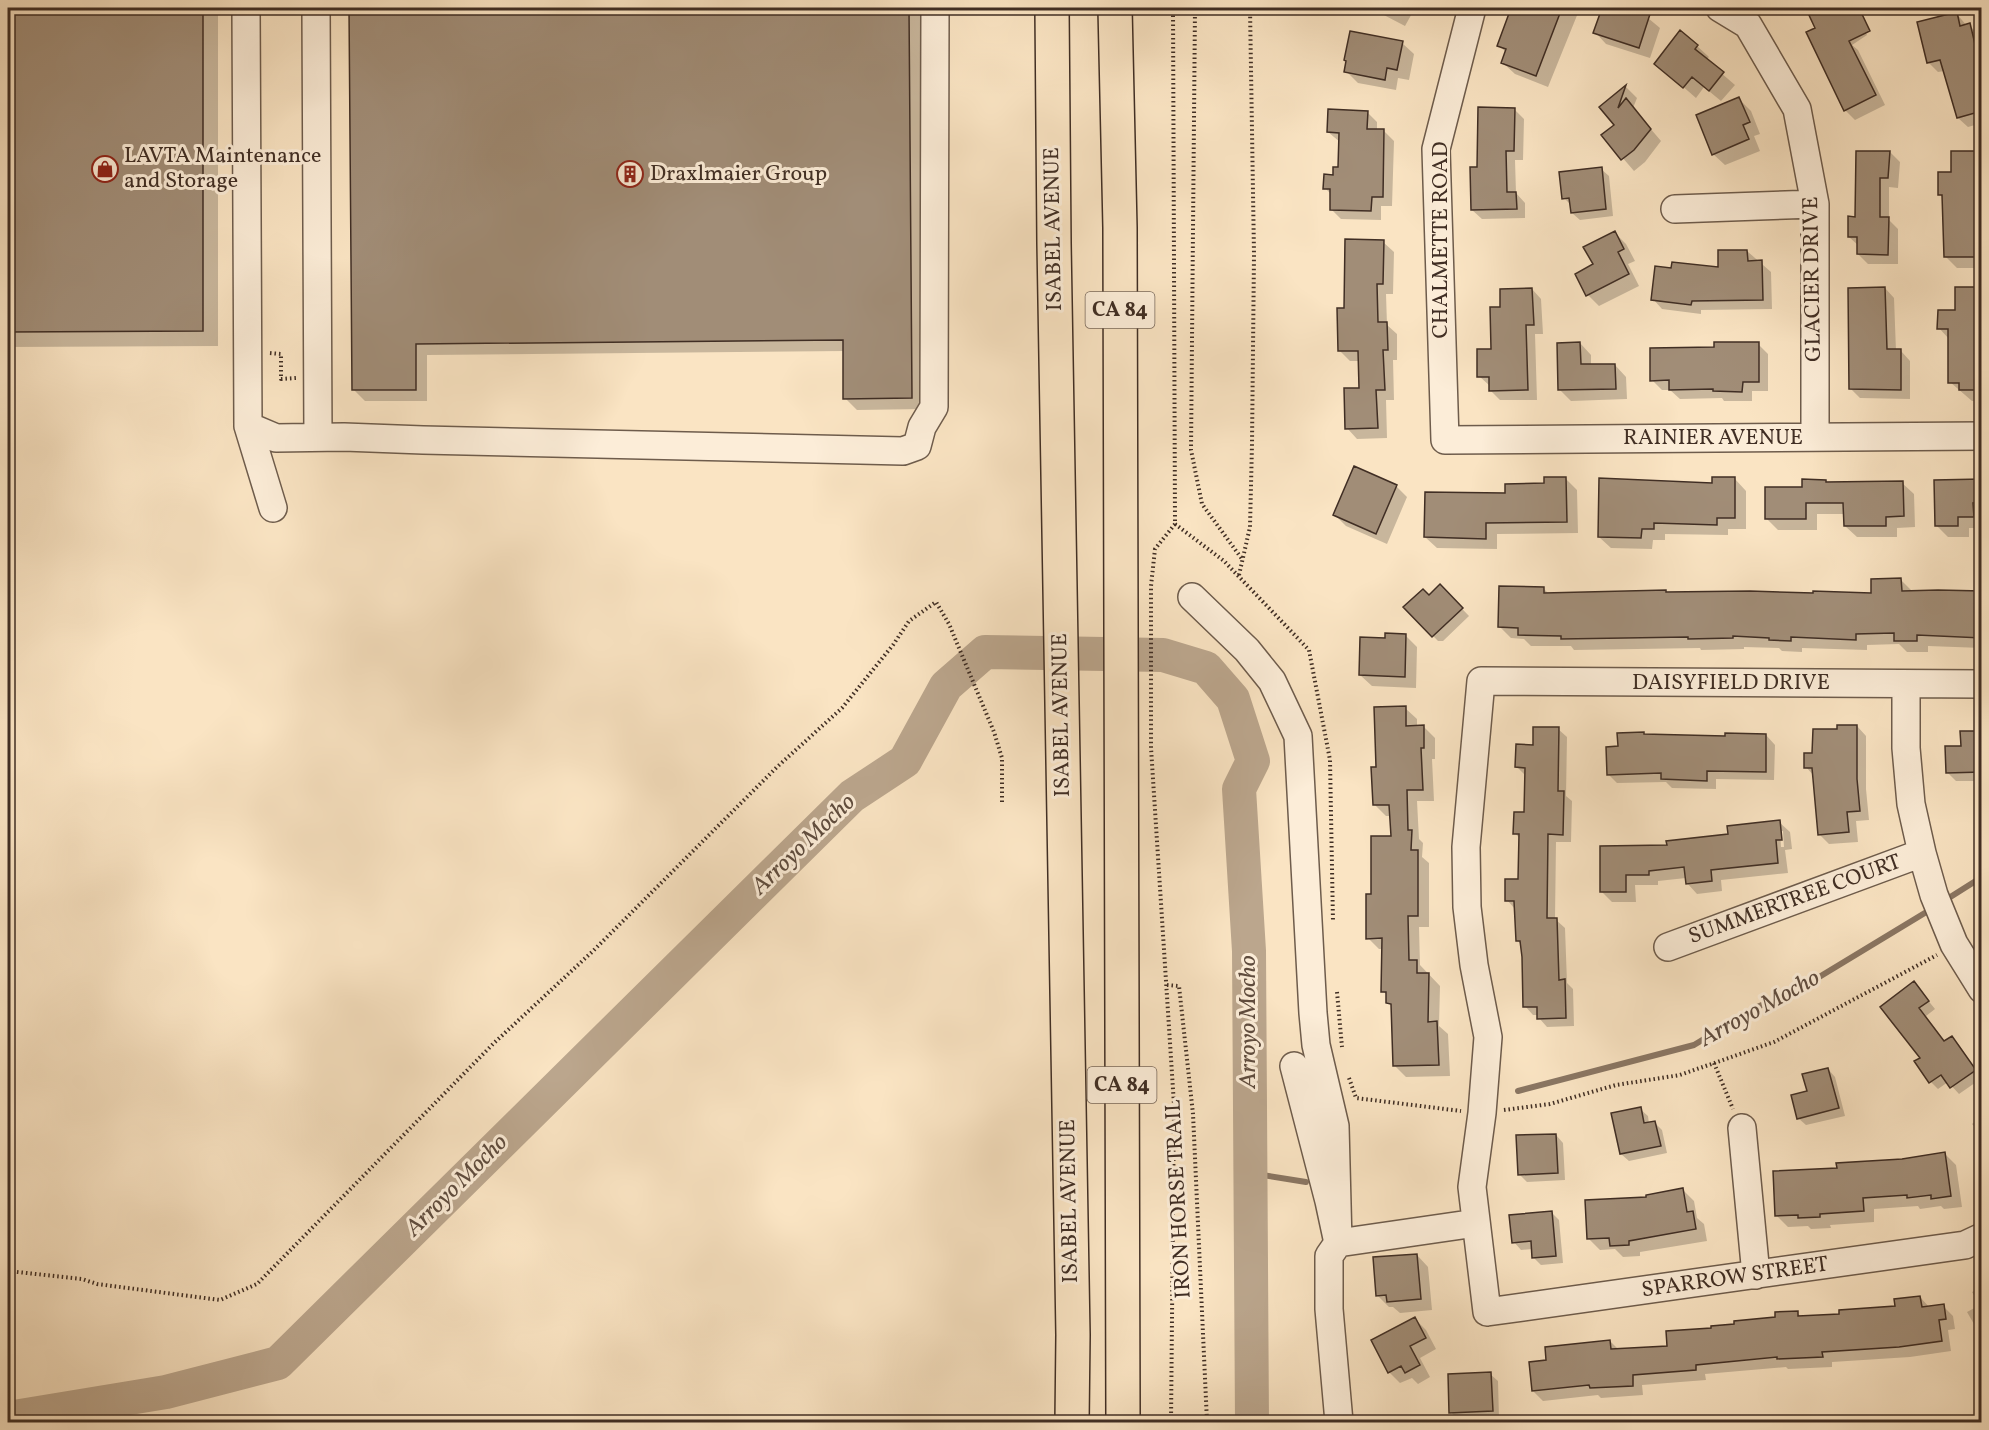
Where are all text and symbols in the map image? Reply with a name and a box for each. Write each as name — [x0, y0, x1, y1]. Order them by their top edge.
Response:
place label: LAVTA Maintenance and Storage — [124, 141, 321, 197]
street label: CHALMETTE ROAD — [1426, 141, 1457, 339]
street label: ISABEL AVENUE — [1037, 147, 1071, 311]
shop icon: LAVTA Maintenance and Storage — [90, 154, 120, 184]
building icon: Draxlmaier Group — [615, 159, 645, 189]
place label: Draxlmaier Group — [650, 159, 827, 190]
street label: GLACIER DRIVE — [1796, 196, 1830, 362]
road number: CA 84 — [1086, 292, 1154, 328]
street label: RAINIER AVENUE — [1623, 423, 1803, 454]
street label: ISABEL AVENUE — [1045, 633, 1079, 797]
street label: DAISYFIELD DRIVE — [1632, 668, 1830, 699]
water label: Arroyo Mocho — [744, 786, 864, 904]
street label: SUMMERTREE COURT — [1684, 847, 1906, 953]
water label: Arroyo Mocho — [1232, 955, 1266, 1090]
water label: Arroyo Mocho — [1693, 962, 1827, 1057]
road number: CA 84 — [1088, 1067, 1156, 1103]
street label: IRON HORSE TRAIL — [1158, 1099, 1200, 1299]
street label: ISABEL AVENUE — [1053, 1119, 1087, 1283]
water label: Arroyo Mocho — [397, 1127, 516, 1246]
street label: SPARROW STREET — [1640, 1250, 1831, 1306]

